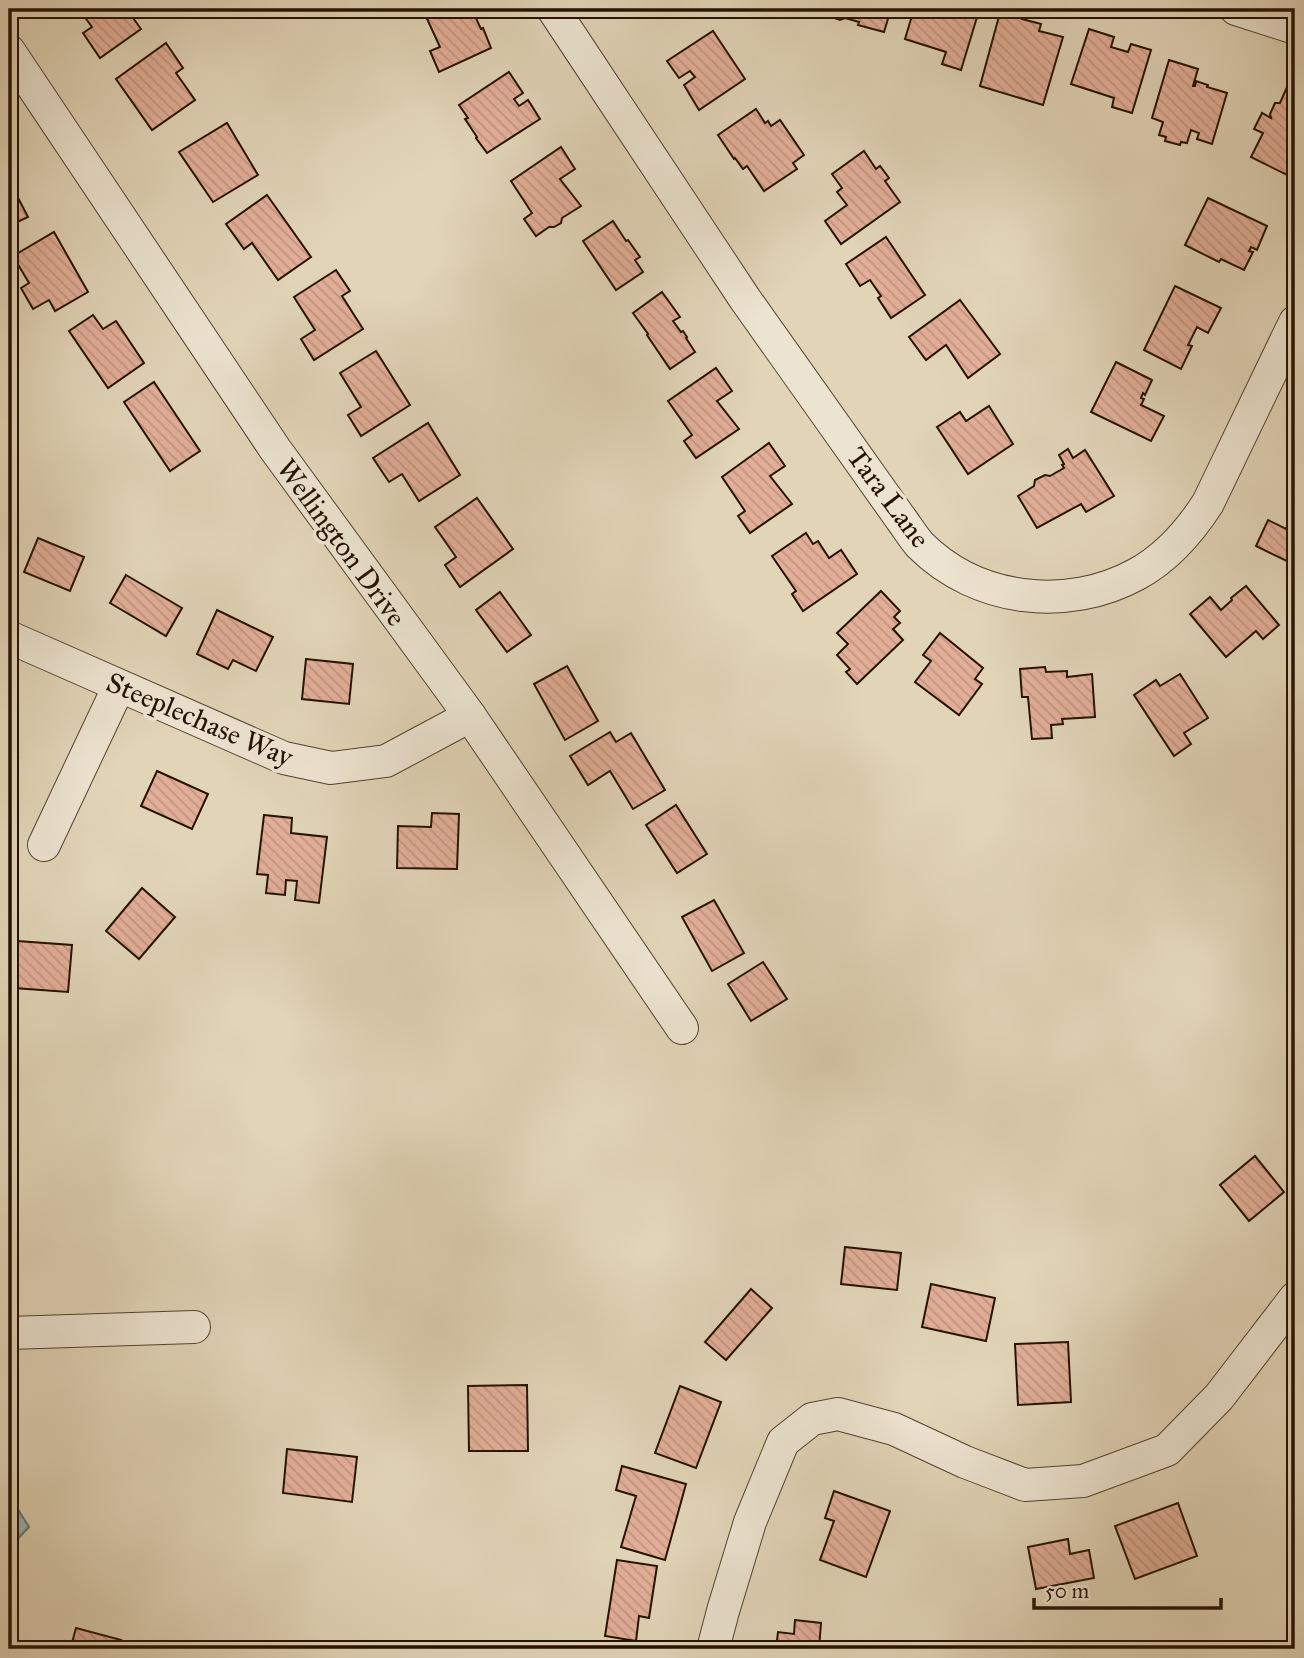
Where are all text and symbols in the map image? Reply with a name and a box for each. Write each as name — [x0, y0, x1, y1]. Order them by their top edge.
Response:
street label: Tara Lane — [839, 440, 938, 555]
street label: Wellington Drive — [269, 452, 414, 633]
street label: Steeplechase Way — [101, 664, 299, 775]
scale bar — [1034, 1567, 1222, 1611]
text: 50 m — [1045, 1578, 1090, 1604]

